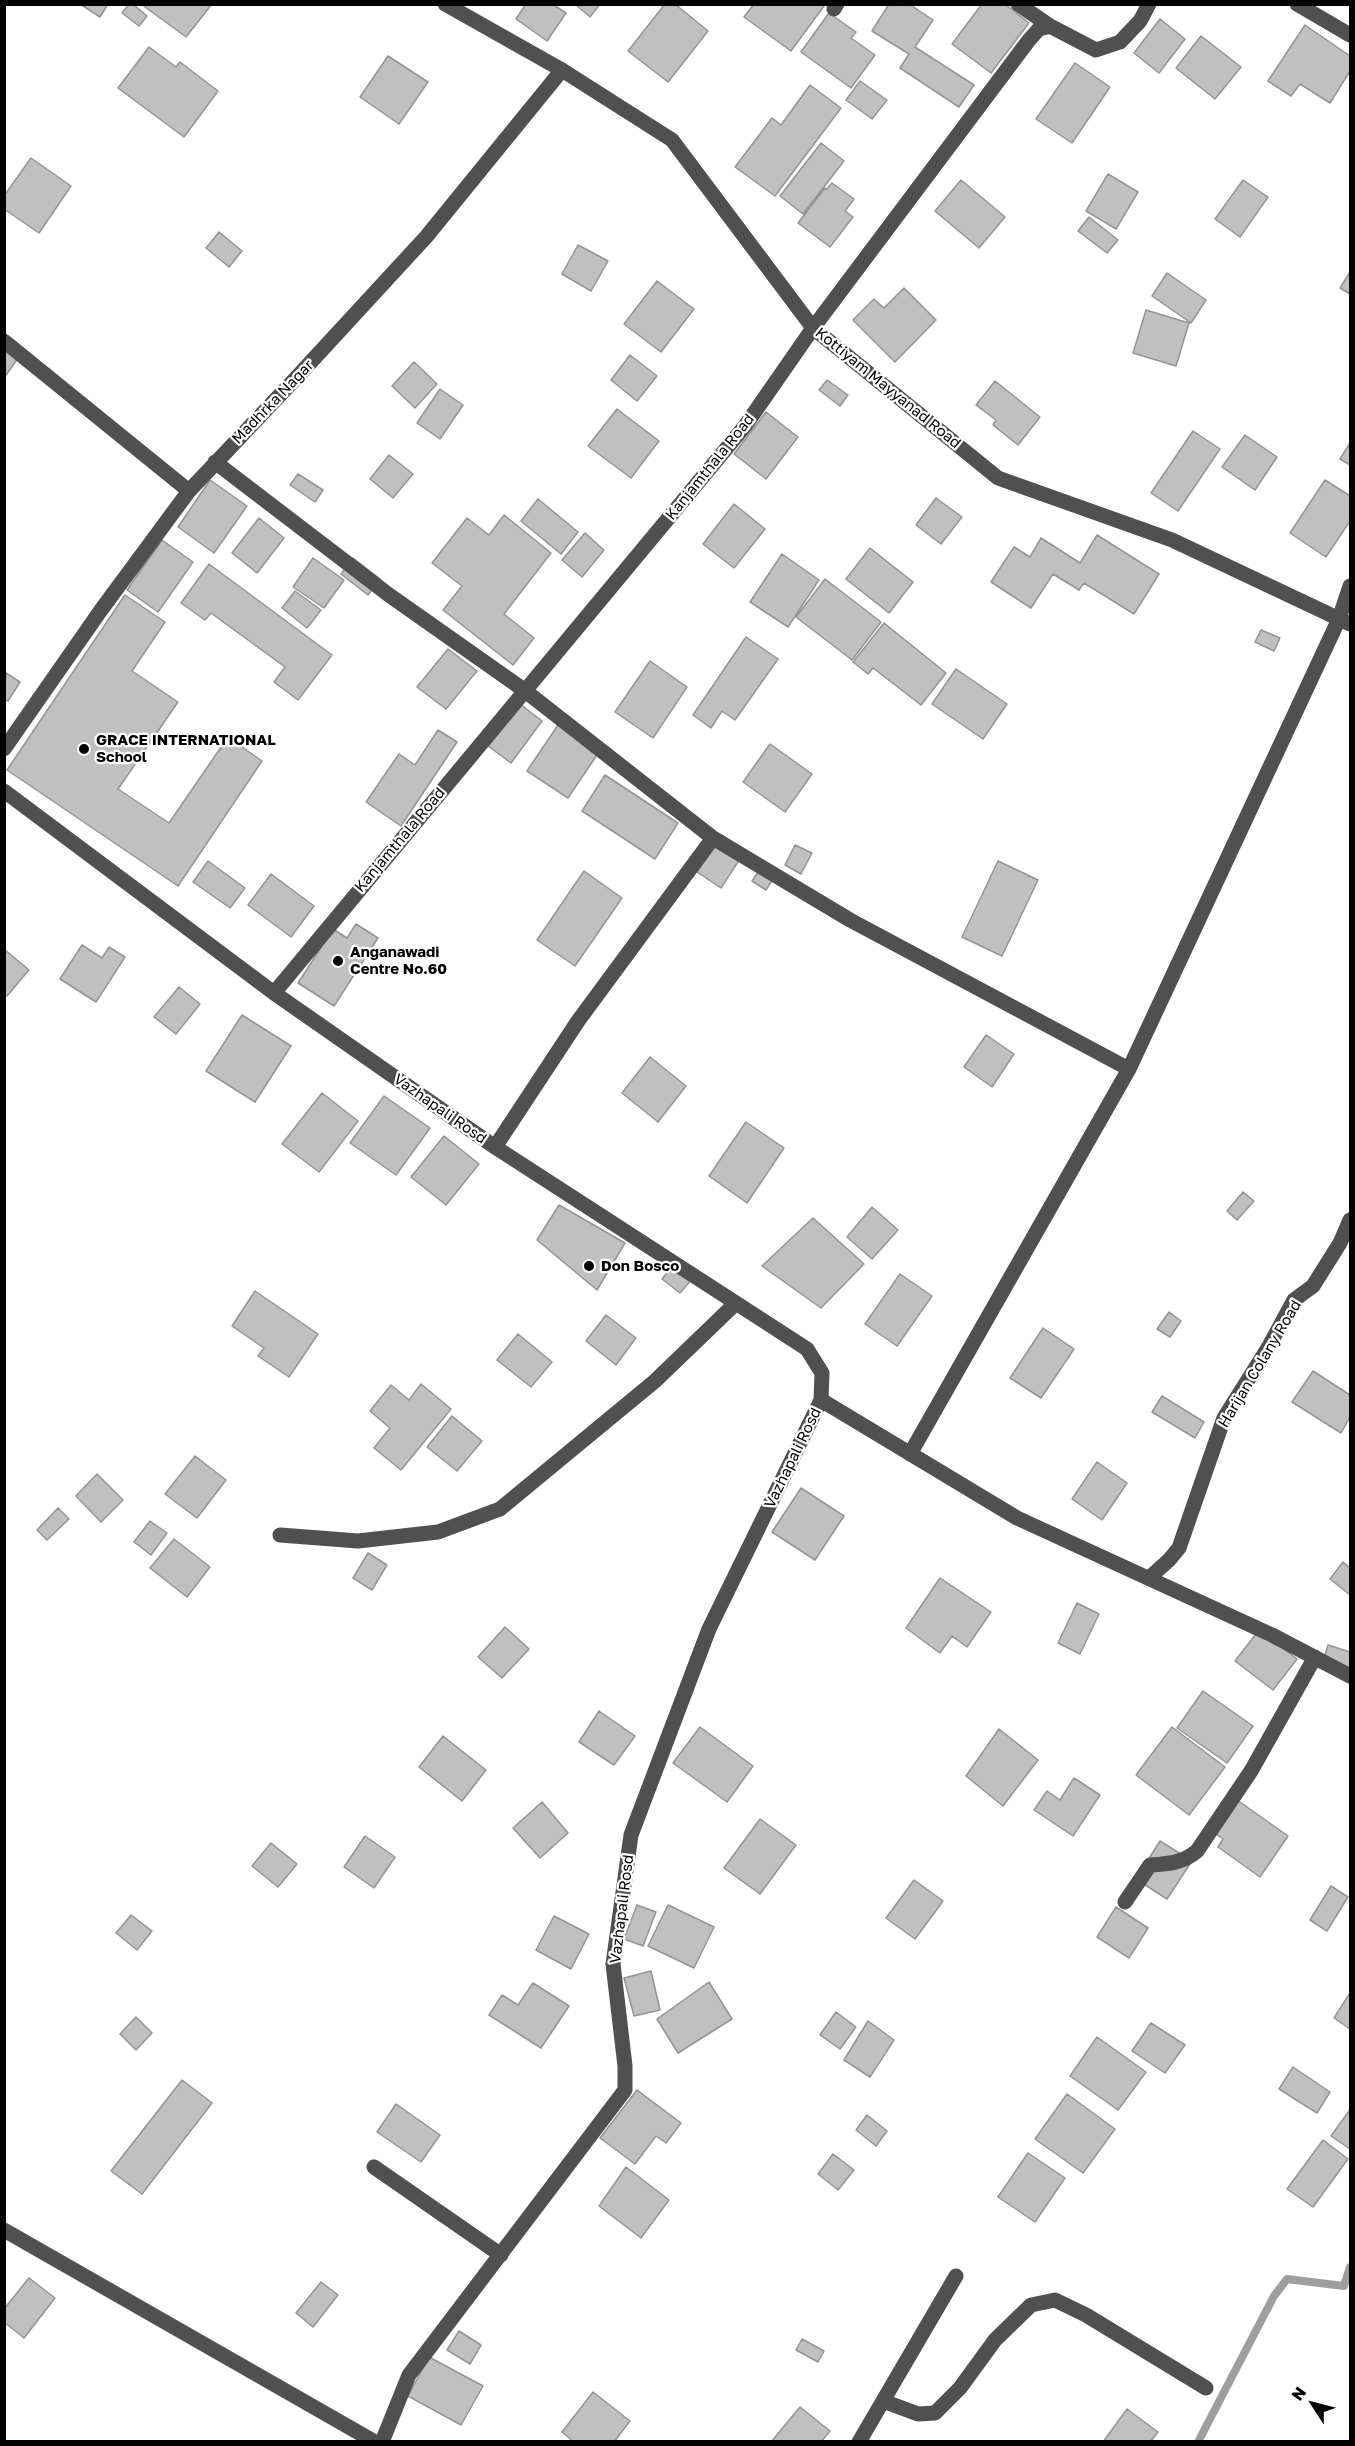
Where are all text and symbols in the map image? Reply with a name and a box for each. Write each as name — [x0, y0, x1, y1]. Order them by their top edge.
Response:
street label: Kottiyam Mayyanad Road — [812, 324, 964, 452]
street label: Madhrka Nagar — [228, 356, 318, 448]
street label: Kanjamthala Road — [662, 410, 758, 524]
place label: GRACE INTERNATIONAL School — [96, 731, 276, 766]
marker: GRACE INTERNATIONAL School — [77, 742, 91, 756]
street label: Kanjamthala Road — [351, 784, 449, 896]
place label: Anganawadi Centre No.60 — [350, 943, 447, 978]
marker: Anganawadi Centre No.60 — [331, 954, 345, 968]
street label: Vazhapali Rosd — [390, 1070, 490, 1148]
place label: Don Bosco — [601, 1257, 679, 1275]
marker: Don Bosco — [582, 1259, 596, 1273]
street label: Harijan Colany Road — [1215, 1297, 1305, 1431]
street label: Vazhapali Rosd — [761, 1405, 825, 1511]
street label: Vazhapali Rosd — [606, 1854, 638, 1964]
north arrow — [1283, 2374, 1343, 2434]
text: N — [1287, 2383, 1310, 2404]

